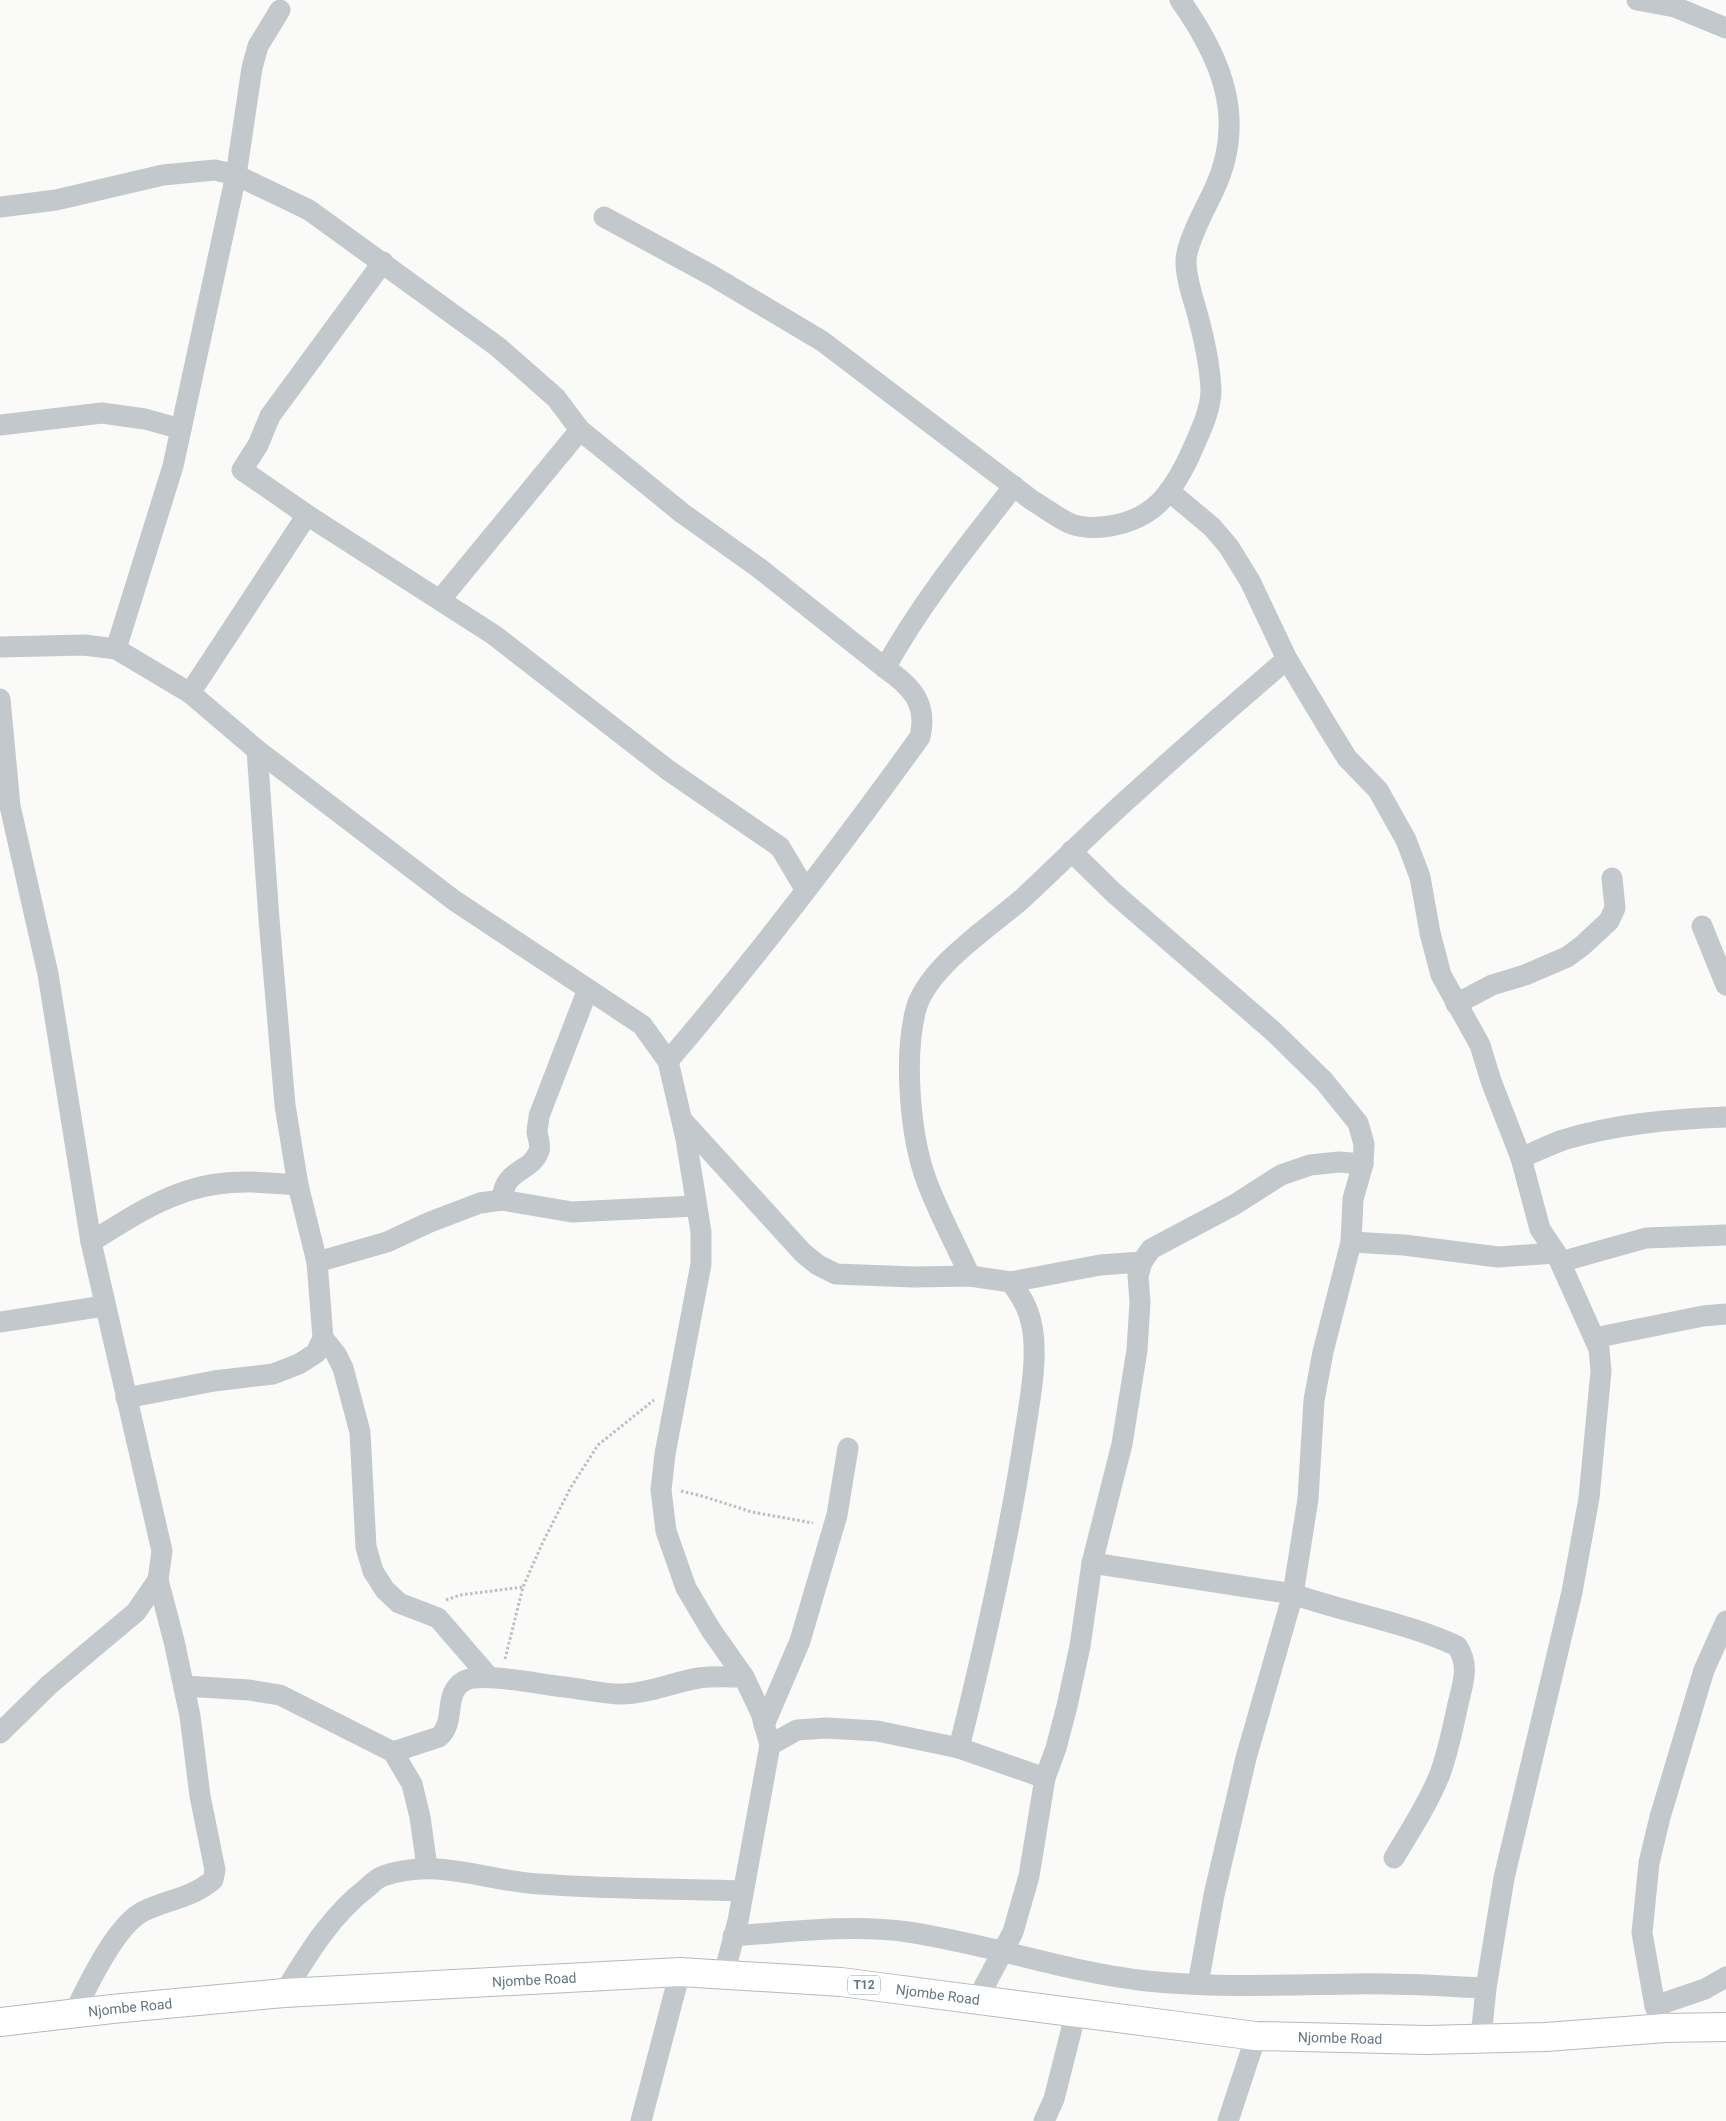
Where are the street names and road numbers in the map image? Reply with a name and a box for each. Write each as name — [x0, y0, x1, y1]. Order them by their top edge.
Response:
street label: Njombe Road — [492, 1970, 577, 1990]
road number: T12 — [848, 1976, 880, 1994]
street label: Njombe Road — [895, 1981, 981, 2008]
street label: Njombe Road — [87, 1995, 173, 2020]
street label: Njombe Road — [1298, 2029, 1383, 2047]

